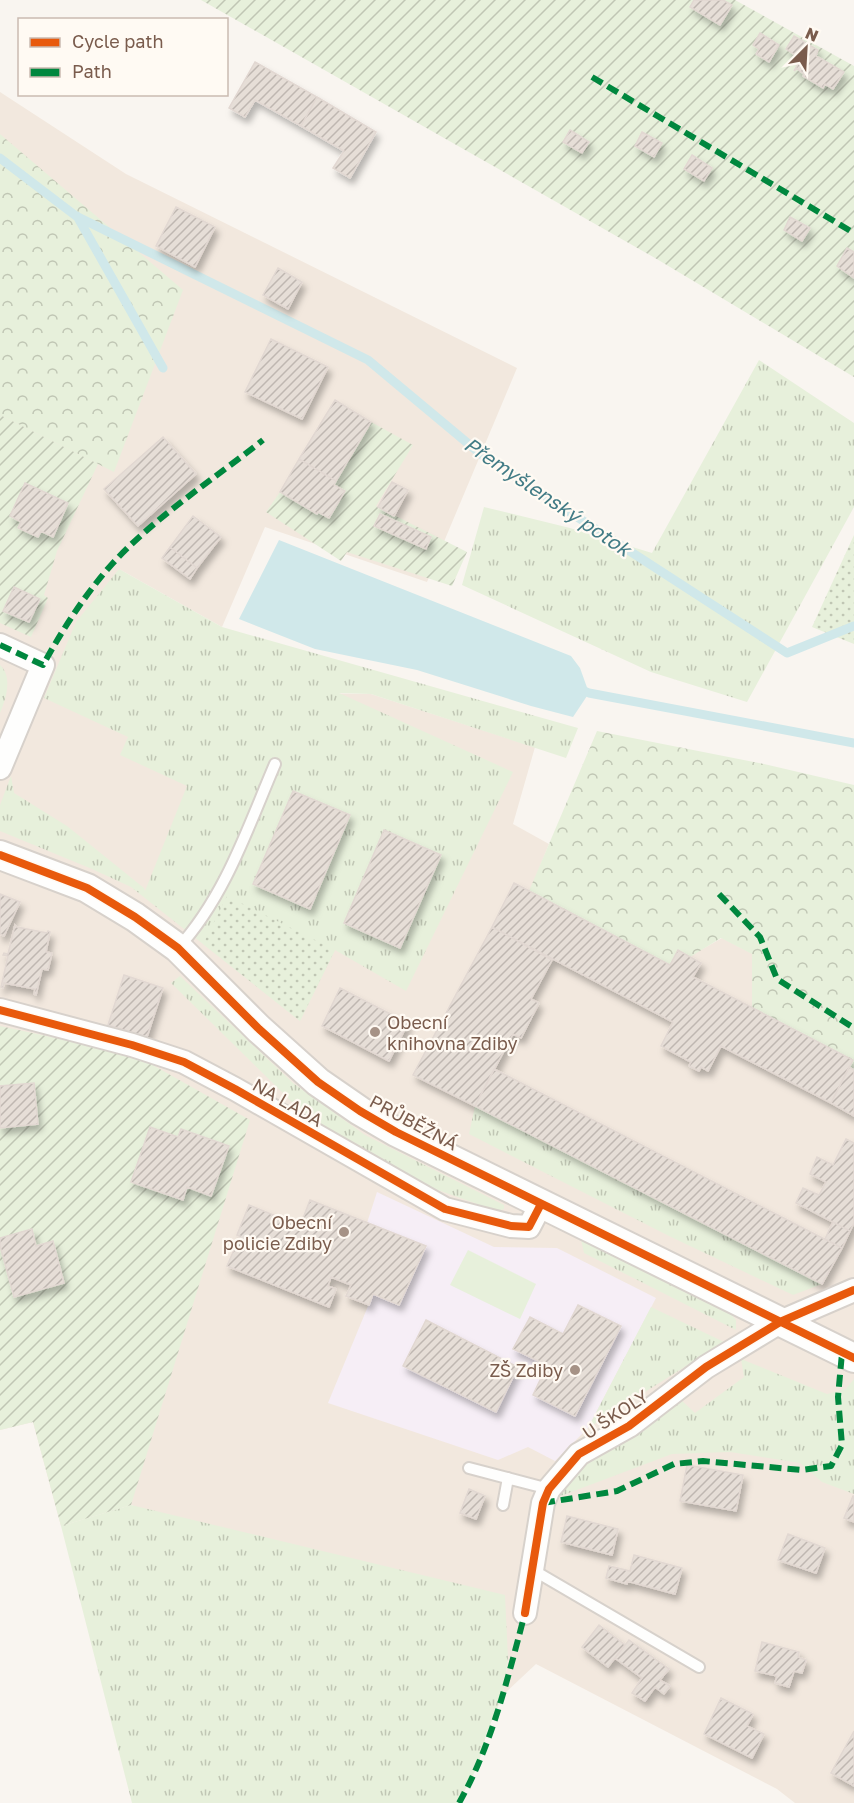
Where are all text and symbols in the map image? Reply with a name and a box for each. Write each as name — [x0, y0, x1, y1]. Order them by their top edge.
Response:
legend — [18, 18, 228, 96]
north arrow — [776, 18, 836, 78]
text: N — [802, 23, 822, 46]
text: Cycle path — [72, 30, 164, 52]
text: Path — [72, 60, 112, 82]
water label: Přemyšlenský potok — [460, 431, 638, 563]
place label: Obecní knihovna Zdiby — [387, 1011, 518, 1054]
marker: Obecní knihovna Zdiby — [368, 1025, 382, 1039]
street label: NA LADA — [249, 1073, 327, 1131]
street label: PRŮBĚŽNÁ — [366, 1090, 462, 1154]
place label: Obecní policie Zdiby — [223, 1211, 333, 1254]
marker: Obecní policie Zdiby — [337, 1225, 351, 1239]
place label: ZŠ Zdiby — [489, 1359, 563, 1381]
marker: ZŠ Zdiby — [568, 1363, 582, 1377]
street label: U ŠKOLY — [578, 1384, 652, 1443]

